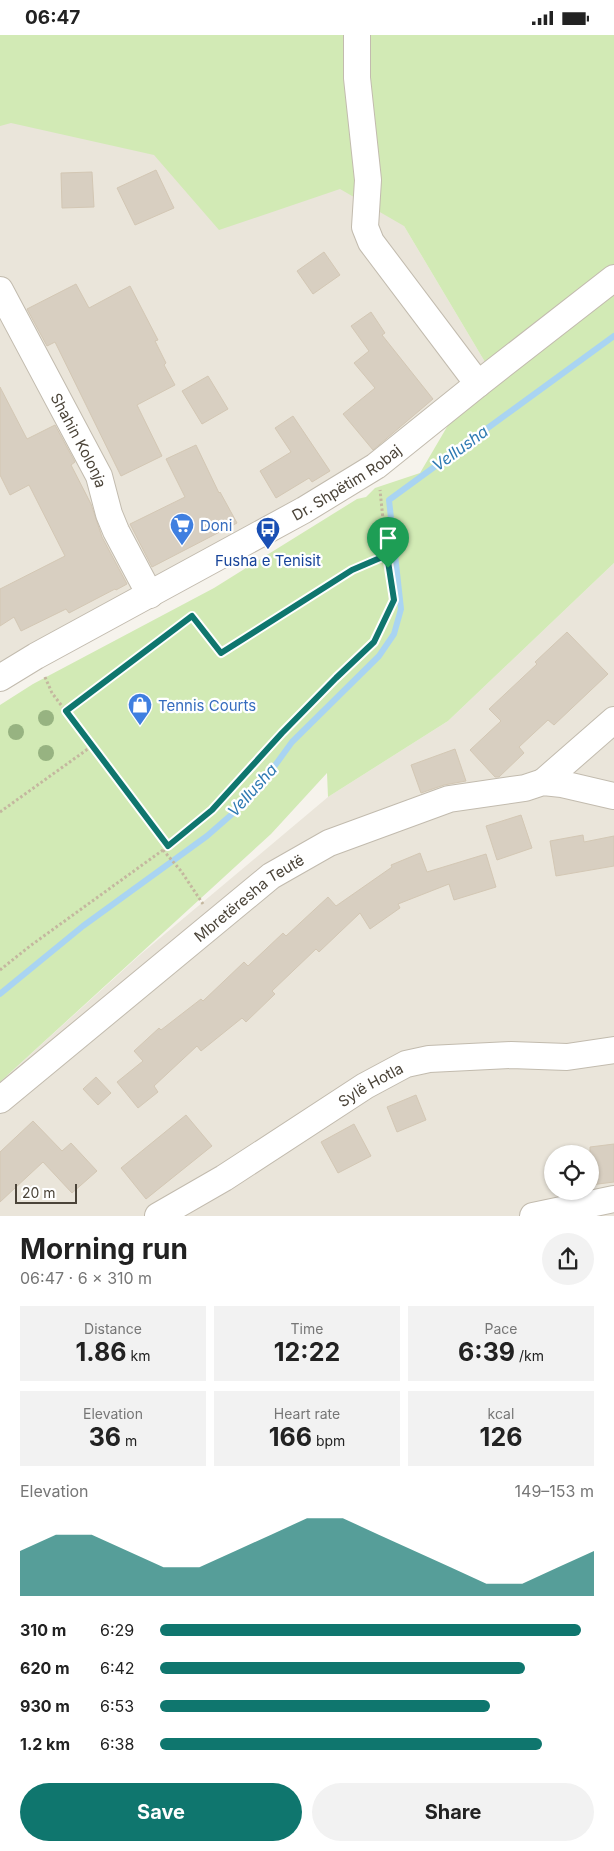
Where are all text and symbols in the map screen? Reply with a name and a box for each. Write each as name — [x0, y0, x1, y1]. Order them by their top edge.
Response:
text: 06:47 — [25, 6, 80, 29]
street label: Shahin Kolonja — [47, 389, 111, 490]
water label: Vellusha — [428, 421, 492, 475]
street label: Dr. Shpëtim Robaj — [288, 440, 405, 524]
supermarket icon: Doni — [169, 512, 195, 546]
place label: Doni — [200, 516, 232, 535]
bus stop icon: Fusha e Tenisit — [255, 516, 281, 550]
pin — [367, 517, 409, 568]
icon: arrive — [374, 524, 402, 552]
place label: Fusha e Tenisit — [215, 551, 321, 570]
shop icon: Tennis Courts — [127, 692, 153, 726]
place label: Tennis Courts — [158, 696, 256, 715]
water label: Vellusha — [223, 759, 281, 821]
street label: Mbretëresha Teutë — [190, 850, 307, 945]
street label: Sylë Hotla — [334, 1058, 406, 1111]
map controls — [544, 1145, 599, 1200]
button: locate — [544, 1145, 599, 1200]
scale bar — [15, 1181, 78, 1204]
text: 20 m — [22, 1184, 56, 1201]
text: Morning run — [20, 1232, 188, 1266]
button: share — [542, 1233, 594, 1285]
text: 06:47 · 6 × 310 m — [20, 1268, 152, 1288]
text: Distance — [84, 1320, 142, 1337]
text: Time — [291, 1320, 323, 1337]
text: Pace — [485, 1320, 517, 1337]
text: 1.86 — [76, 1337, 127, 1367]
text: 12:22 — [274, 1337, 340, 1367]
text: 6:39 — [458, 1337, 515, 1367]
text: km — [127, 1347, 150, 1364]
text: /km — [515, 1347, 544, 1364]
text: Elevation — [83, 1405, 143, 1422]
text: Heart rate — [274, 1405, 340, 1422]
text: kcal — [488, 1405, 514, 1422]
text: 36 — [89, 1422, 121, 1452]
text: 166 — [269, 1422, 312, 1452]
text: 126 — [480, 1422, 522, 1452]
text: m — [121, 1432, 137, 1449]
text: bpm — [312, 1432, 345, 1449]
text: Elevation — [20, 1481, 89, 1501]
text: 149–153 m — [515, 1481, 594, 1501]
text: 310 m — [20, 1620, 66, 1640]
text: 6:29 — [100, 1620, 134, 1640]
text: 620 m — [20, 1658, 70, 1678]
text: 6:42 — [100, 1658, 135, 1678]
text: 930 m — [20, 1696, 70, 1716]
text: 6:53 — [100, 1696, 134, 1716]
text: 1.2 km — [20, 1734, 70, 1754]
text: 6:38 — [100, 1734, 134, 1754]
button: Save — [20, 1783, 302, 1841]
button: Share — [312, 1783, 594, 1841]

